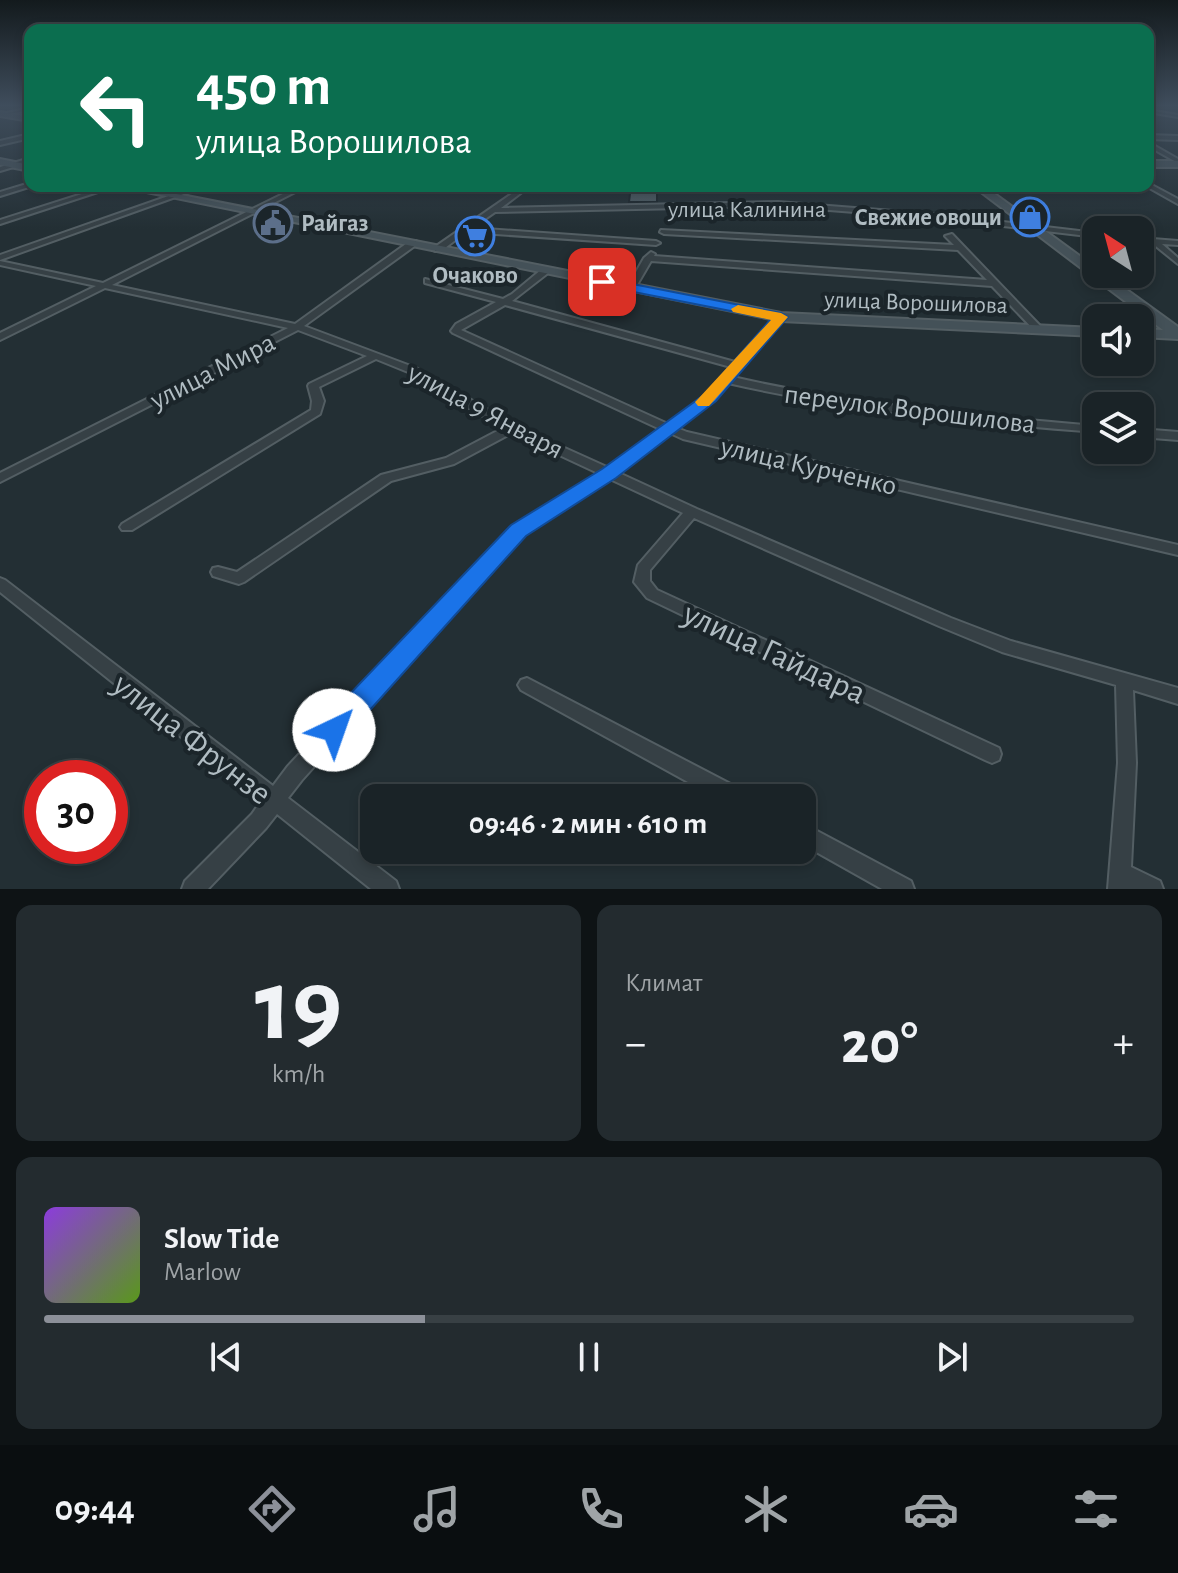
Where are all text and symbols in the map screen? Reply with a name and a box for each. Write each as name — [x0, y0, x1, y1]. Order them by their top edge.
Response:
icon: left — [64, 56, 168, 160]
text: 450 m — [196, 59, 331, 115]
text: улица Ворошилова — [196, 124, 472, 160]
shop icon: Свежие овощи — [1009, 196, 1051, 238]
street label: улица Калинина — [667, 198, 826, 222]
public building icon: Райгаз — [252, 202, 294, 244]
place label: Свежие овощи — [854, 206, 1002, 230]
place label: Райгаз — [301, 212, 369, 236]
supermarket icon: Очаково — [454, 215, 496, 257]
north arrow — [1082, 216, 1154, 288]
map controls — [1082, 216, 1154, 464]
pin — [568, 248, 636, 316]
icon: arrive — [580, 260, 624, 304]
place label: Очаково — [432, 264, 518, 288]
street label: улица Ворошилова — [823, 288, 1008, 318]
button: sound — [1082, 304, 1154, 376]
street label: улица Мира — [145, 328, 280, 416]
street label: улица 9 Января — [402, 359, 567, 464]
street label: переулок Ворошилова — [783, 381, 1037, 439]
button: layers — [1082, 392, 1154, 464]
street label: улица Курченко — [717, 433, 899, 501]
street label: улица Гайдара — [677, 596, 871, 711]
street label: улица Фрунзе — [105, 667, 277, 812]
position arrow — [292, 688, 376, 772]
speed limit sign: 30 — [24, 760, 128, 864]
text: 09:46 · 2 мин · 610 m — [469, 809, 707, 839]
text: 19 — [255, 955, 342, 1059]
text: Климат — [625, 970, 702, 996]
text: 20° — [841, 1014, 918, 1074]
text: − — [625, 1022, 646, 1066]
text: + — [1113, 1022, 1134, 1066]
text: km/h — [272, 1061, 325, 1087]
text: Slow Tide — [164, 1224, 279, 1254]
text: Marlow — [164, 1259, 241, 1285]
icon: previous — [204, 1335, 248, 1379]
icon: pause — [567, 1335, 611, 1379]
icon: next — [930, 1335, 974, 1379]
icon: directions — [244, 1481, 300, 1537]
icon: music — [409, 1481, 465, 1537]
icon: phone — [573, 1481, 629, 1537]
icon: climate — [738, 1481, 794, 1537]
icon: car — [903, 1481, 959, 1537]
icon: filters — [1068, 1481, 1124, 1537]
text: 09:44 — [54, 1491, 135, 1527]

